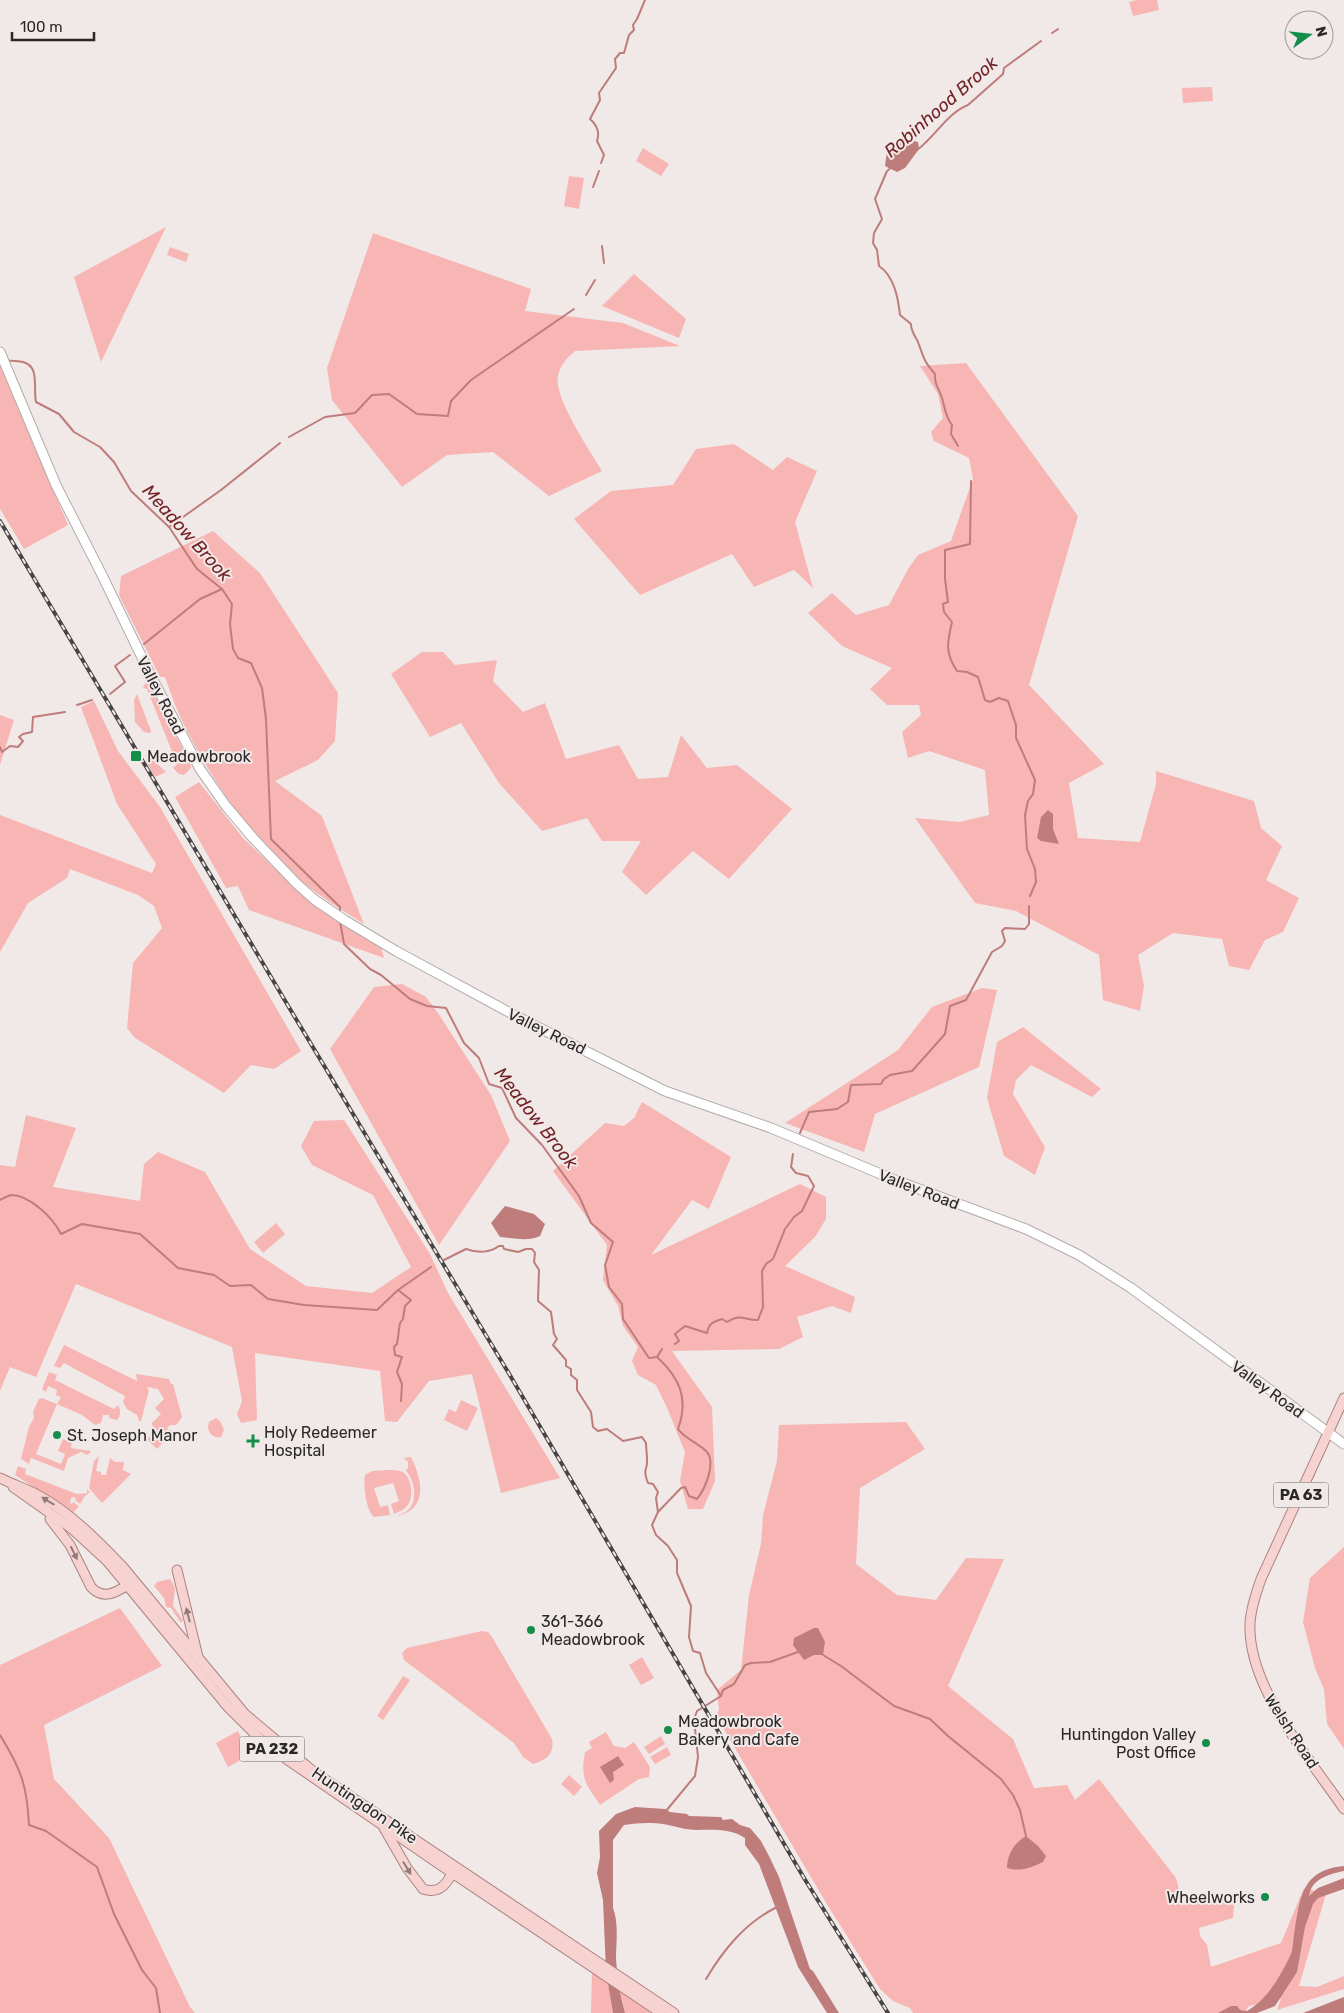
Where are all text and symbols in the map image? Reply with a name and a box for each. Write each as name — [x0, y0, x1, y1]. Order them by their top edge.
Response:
scale bar — [12, 10, 95, 42]
north arrow — [1284, 10, 1334, 60]
text: 100 m — [20, 18, 62, 36]
text: N — [1312, 25, 1331, 39]
water label: Robinhood Brook — [880, 51, 1003, 162]
water label: Meadow Brook — [138, 480, 237, 587]
street label: Valley Road — [133, 653, 188, 737]
place label: Meadowbrook — [147, 747, 252, 766]
marker: Meadowbrook — [129, 749, 143, 763]
street label: Valley Road — [504, 1004, 589, 1059]
water label: Meadow Brook — [489, 1063, 583, 1174]
street label: Valley Road — [876, 1165, 962, 1214]
street label: Valley Road — [1228, 1357, 1308, 1422]
place label: Holy Redeemer Hospital — [264, 1423, 377, 1460]
place label: St. Joseph Manor — [67, 1426, 197, 1445]
marker: St. Joseph Manor — [51, 1429, 63, 1441]
marker: Holy Redeemer Hospital — [246, 1434, 260, 1448]
road number: PA 63 — [1274, 1482, 1328, 1508]
one-way arrow — [41, 1497, 54, 1506]
one-way arrow — [70, 1546, 78, 1560]
one-way arrow — [184, 1607, 192, 1622]
place label: 361-366 Meadowbrook — [541, 1612, 646, 1649]
marker: 361-366 Meadowbrook — [525, 1624, 537, 1636]
street label: Welsh Road — [1260, 1690, 1323, 1772]
place label: Meadowbrook Bakery and Cafe — [678, 1712, 799, 1749]
marker: Meadowbrook Bakery and Cafe — [662, 1724, 674, 1736]
place label: Huntingdon Valley Post Office — [1060, 1725, 1196, 1762]
road number: PA 232 — [240, 1736, 304, 1762]
marker: Huntingdon Valley Post Office — [1200, 1737, 1212, 1749]
street label: Huntingdon Pike — [308, 1763, 421, 1848]
one-way arrow — [402, 1862, 411, 1875]
place label: Wheelworks — [1166, 1888, 1255, 1907]
marker: Wheelworks — [1259, 1891, 1271, 1903]

